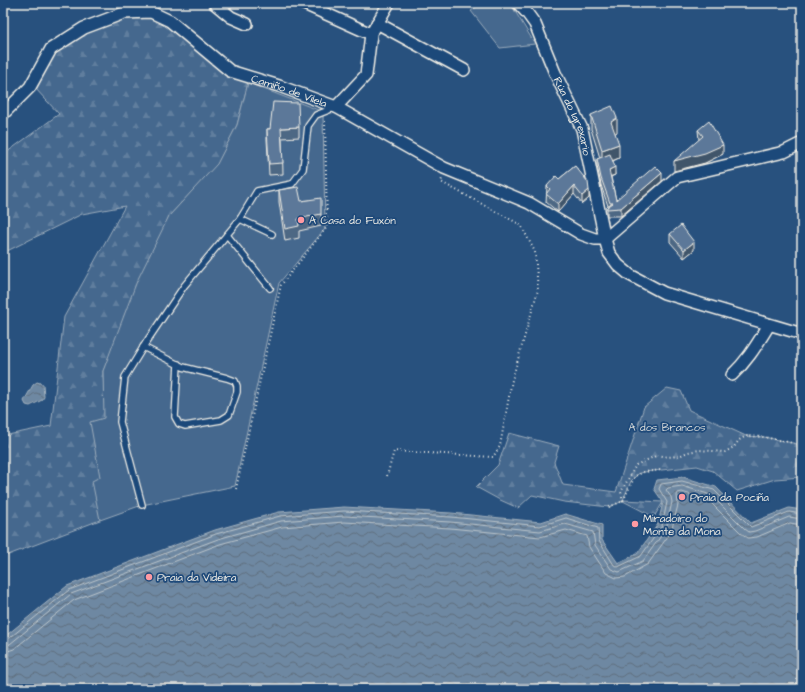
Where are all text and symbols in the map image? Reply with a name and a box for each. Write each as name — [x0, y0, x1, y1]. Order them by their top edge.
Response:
street label: Camiño de Vilela — [250, 70, 330, 111]
street label: Rúa do Igrexario — [550, 74, 595, 158]
place label: A Casa do Fuxón — [309, 213, 396, 228]
marker: A Casa do Fuxón — [296, 215, 306, 225]
park label: A dos Brancos — [629, 420, 706, 435]
place label: Praia da Pociña — [690, 490, 769, 505]
marker: Praia da Pociña — [677, 492, 687, 502]
place label: Miradoiro do Monte da Mona — [643, 511, 721, 539]
marker: Miradoiro do Monte da Mona — [630, 519, 640, 529]
place label: Praia da Videira — [157, 570, 237, 585]
marker: Praia da Videira — [144, 572, 154, 582]

